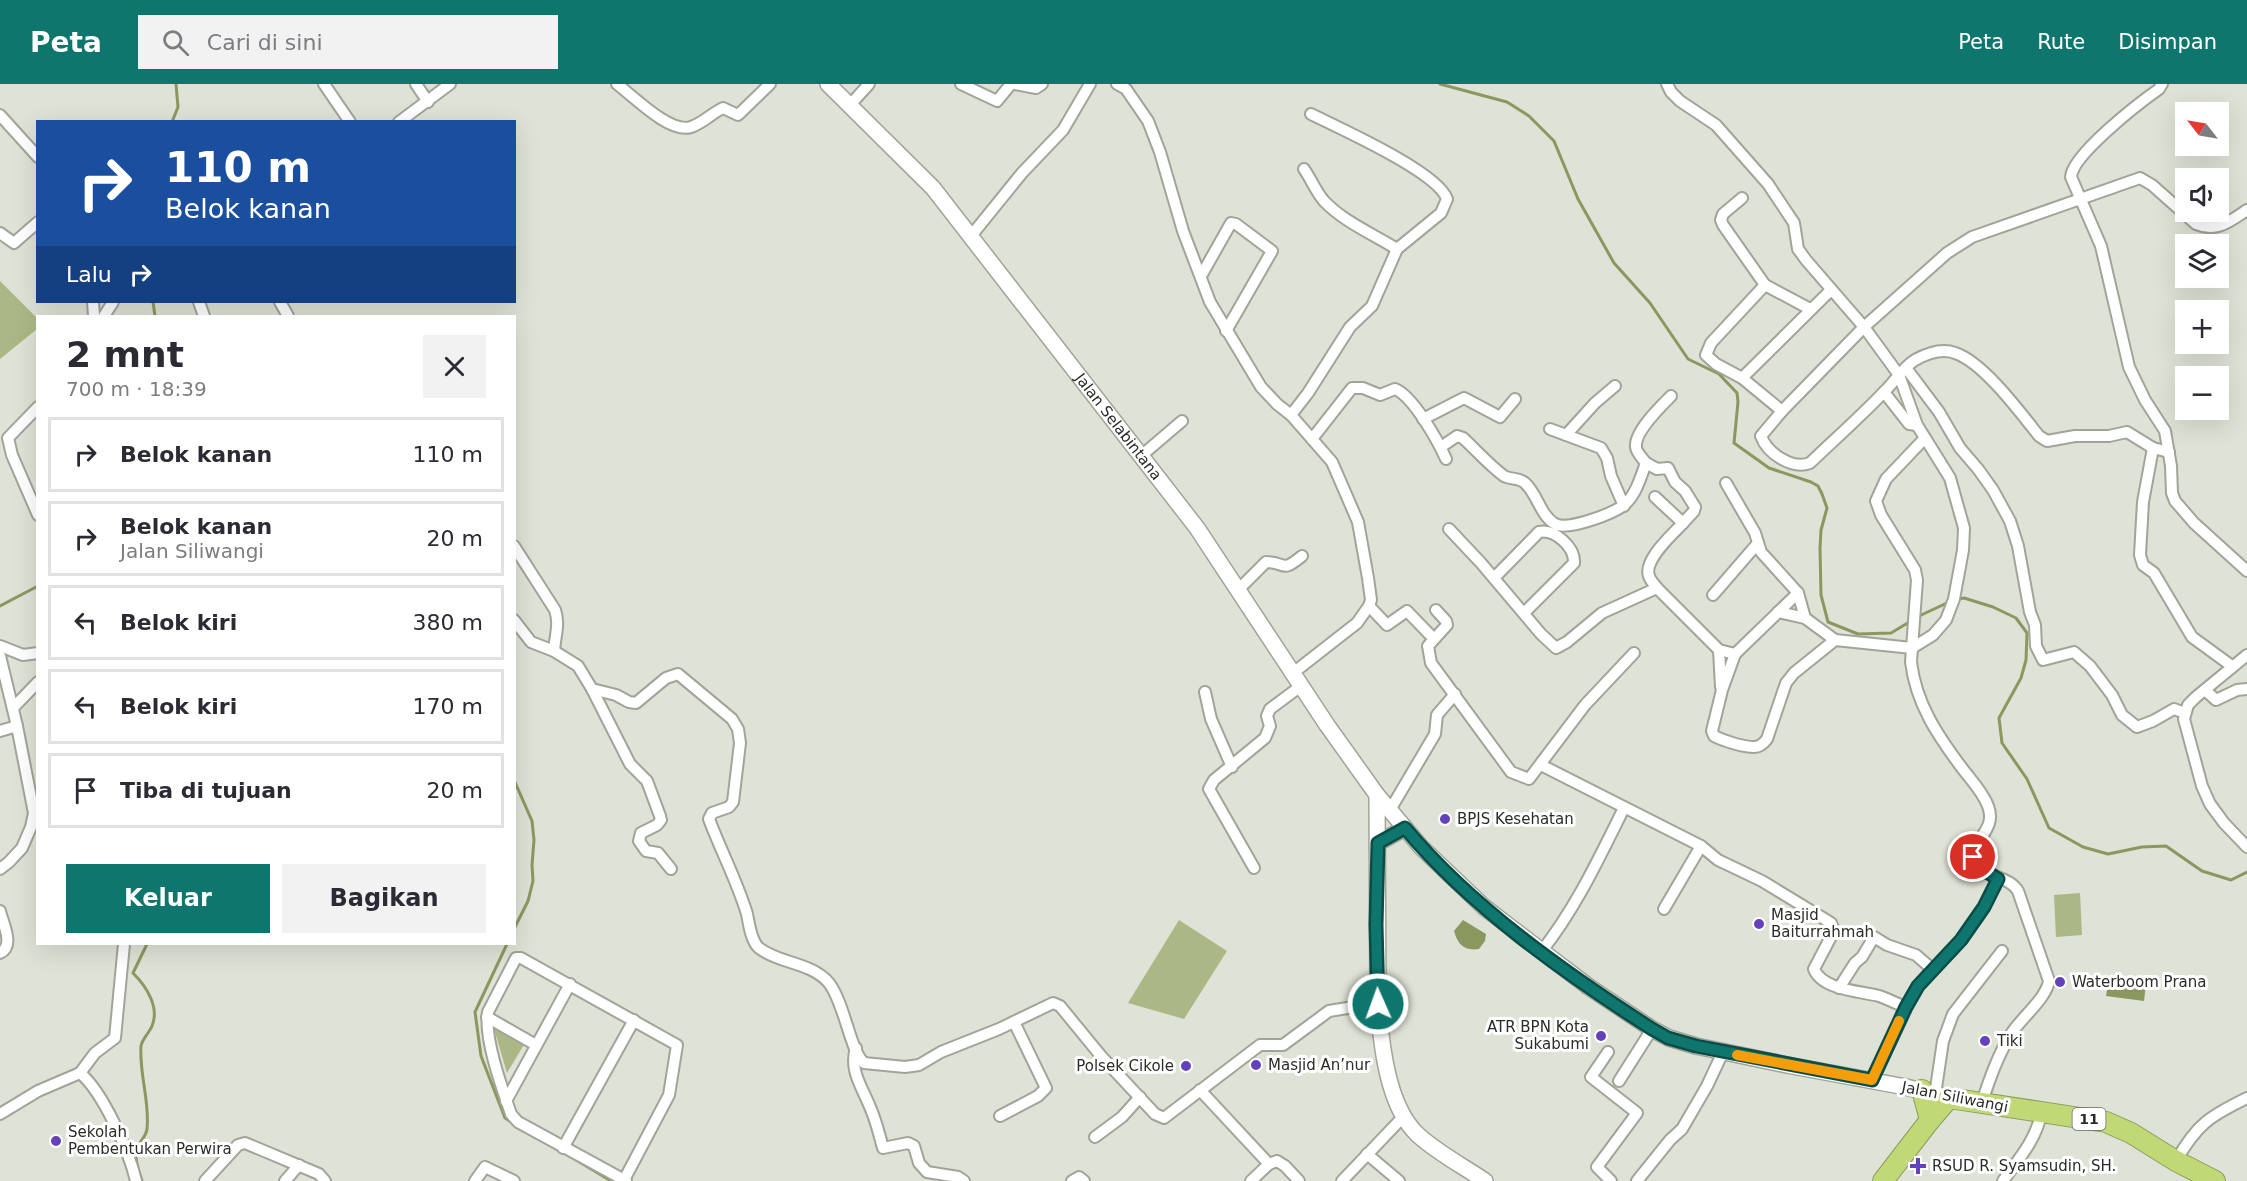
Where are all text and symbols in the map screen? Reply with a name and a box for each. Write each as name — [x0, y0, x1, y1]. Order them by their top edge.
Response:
search box — [138, 15, 558, 69]
text: Peta — [30, 26, 102, 59]
icon: search — [159, 26, 192, 59]
text: Cari di sini — [207, 30, 323, 55]
text: Peta — [1958, 30, 2004, 54]
text: Rute — [2037, 30, 2085, 54]
text: Disimpan — [2118, 30, 2217, 54]
north arrow — [2175, 102, 2229, 156]
map controls — [2175, 102, 2229, 420]
text: 110 m — [165, 143, 311, 192]
icon: right — [66, 144, 144, 222]
button: sound — [2175, 168, 2229, 222]
text: Belok kanan — [165, 193, 331, 224]
button: layers — [2175, 234, 2229, 288]
icon: right — [124, 258, 157, 291]
text: Lalu — [66, 262, 112, 287]
button: + — [2175, 300, 2229, 354]
text: 2 mnt — [66, 334, 184, 375]
button: close — [423, 335, 486, 398]
button: − — [2175, 366, 2229, 420]
street label: Jalan Selabintana — [1071, 369, 1165, 484]
text: 700 m · 18:39 — [66, 377, 207, 401]
icon: right — [69, 438, 102, 471]
text: Belok kanan — [120, 442, 272, 467]
text: 110 m — [413, 442, 483, 467]
text: Belok kanan — [120, 514, 272, 539]
icon: right — [69, 522, 102, 555]
text: 20 m — [427, 526, 483, 551]
text: Jalan Siliwangi — [120, 539, 264, 563]
icon: left — [69, 606, 102, 639]
text: Belok kiri — [120, 610, 237, 635]
text: 380 m — [413, 610, 483, 635]
icon: left — [69, 690, 102, 723]
text: Belok kiri — [120, 694, 237, 719]
text: 170 m — [413, 694, 483, 719]
icon: arrive — [69, 774, 102, 807]
text: Tiba di tujuan — [120, 778, 292, 803]
text: 20 m — [427, 778, 483, 803]
place label: BPJS Kesehatan — [1457, 810, 1574, 828]
marker: BPJS Kesehatan — [1438, 812, 1452, 826]
pin — [1947, 831, 1998, 882]
icon: arrive — [1956, 840, 1989, 873]
button: Keluar — [66, 864, 270, 933]
button: Bagikan — [282, 864, 486, 933]
place label: Masjid Baiturrahmah — [1771, 906, 1874, 941]
marker: Masjid Baiturrahmah — [1752, 917, 1766, 931]
position arrow — [1346, 972, 1410, 1036]
place label: Waterboom Prana — [2072, 973, 2206, 991]
marker: Waterboom Prana — [2053, 975, 2067, 989]
place label: ATR BPN Kota Sukabumi — [1487, 1018, 1589, 1053]
marker: ATR BPN Kota Sukabumi — [1594, 1029, 1608, 1043]
place label: Tiki — [1996, 1032, 2023, 1050]
marker: Tiki — [1978, 1034, 1992, 1048]
place label: Masjid An’nur — [1268, 1056, 1371, 1074]
place label: Polsek Cikole — [1076, 1057, 1174, 1075]
marker: Masjid An’nur — [1249, 1058, 1263, 1072]
marker: Polsek Cikole — [1179, 1059, 1193, 1073]
street label: Jalan Siliwangi — [1899, 1078, 2010, 1116]
road number: 11 — [2072, 1108, 2106, 1130]
place label: Sekolah Pembentukan Perwira — [68, 1123, 232, 1158]
marker: Sekolah Pembentukan Perwira — [49, 1134, 63, 1148]
marker: RSUD R. Syamsudin, SH. — [1909, 1157, 1927, 1175]
place label: RSUD R. Syamsudin, SH. — [1932, 1157, 2116, 1175]

